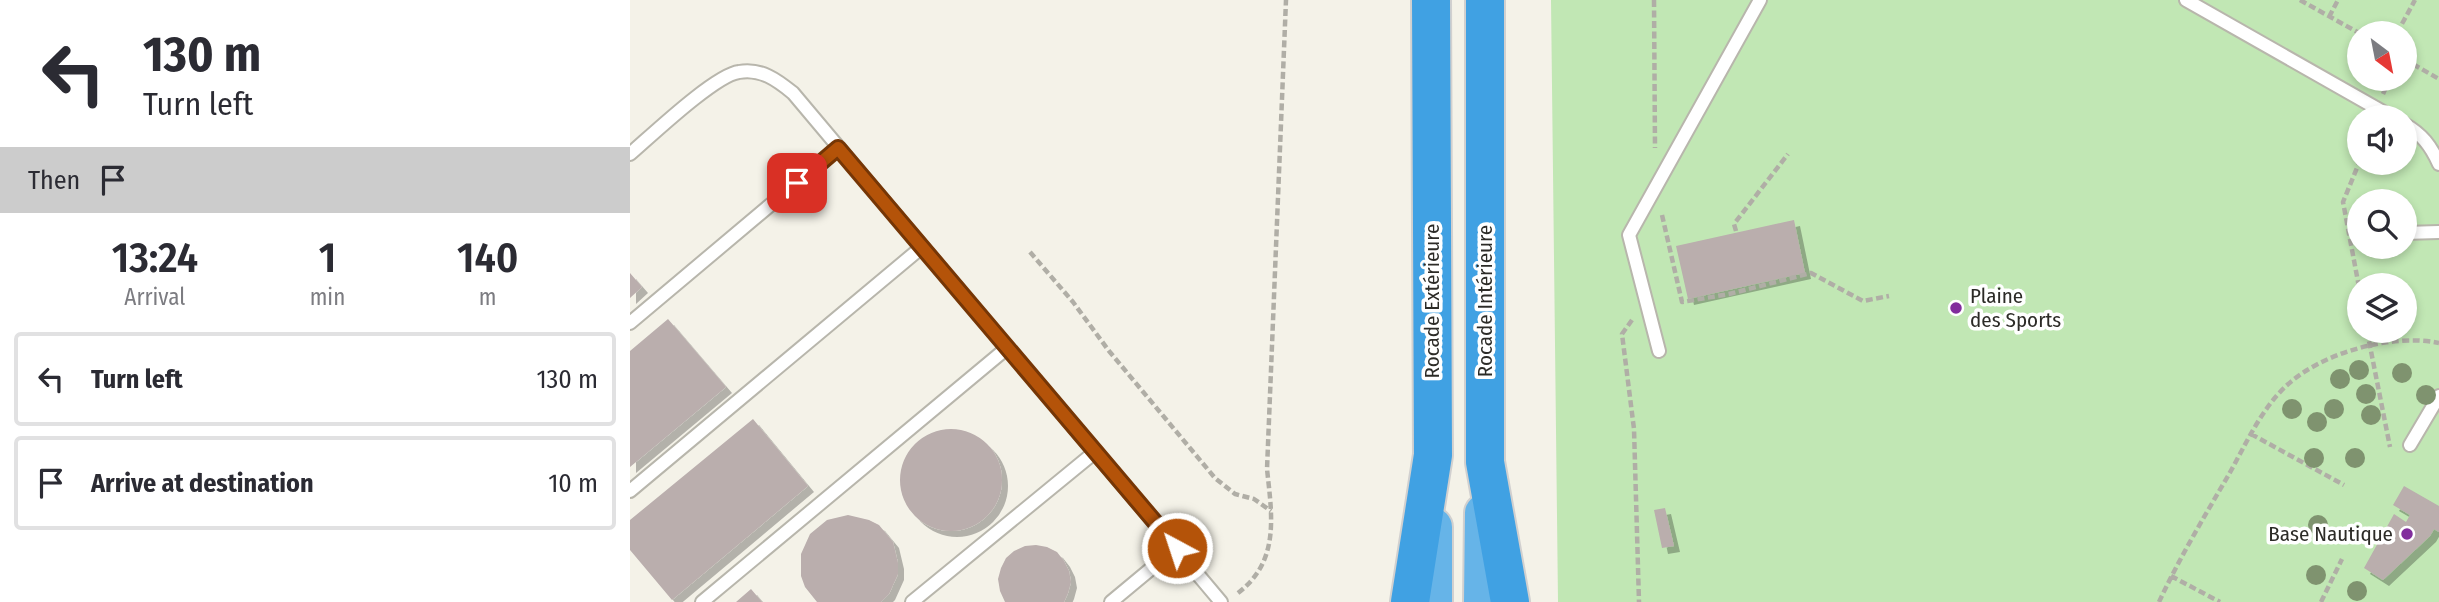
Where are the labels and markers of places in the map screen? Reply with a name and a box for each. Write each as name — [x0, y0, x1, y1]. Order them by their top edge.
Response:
pin — [767, 153, 827, 213]
place label: Plaine des Sports — [1970, 283, 2061, 333]
marker: Plaine des Sports — [1948, 300, 1964, 316]
place label: Base Nautique — [2268, 521, 2393, 547]
marker: Base Nautique — [2399, 526, 2415, 542]

